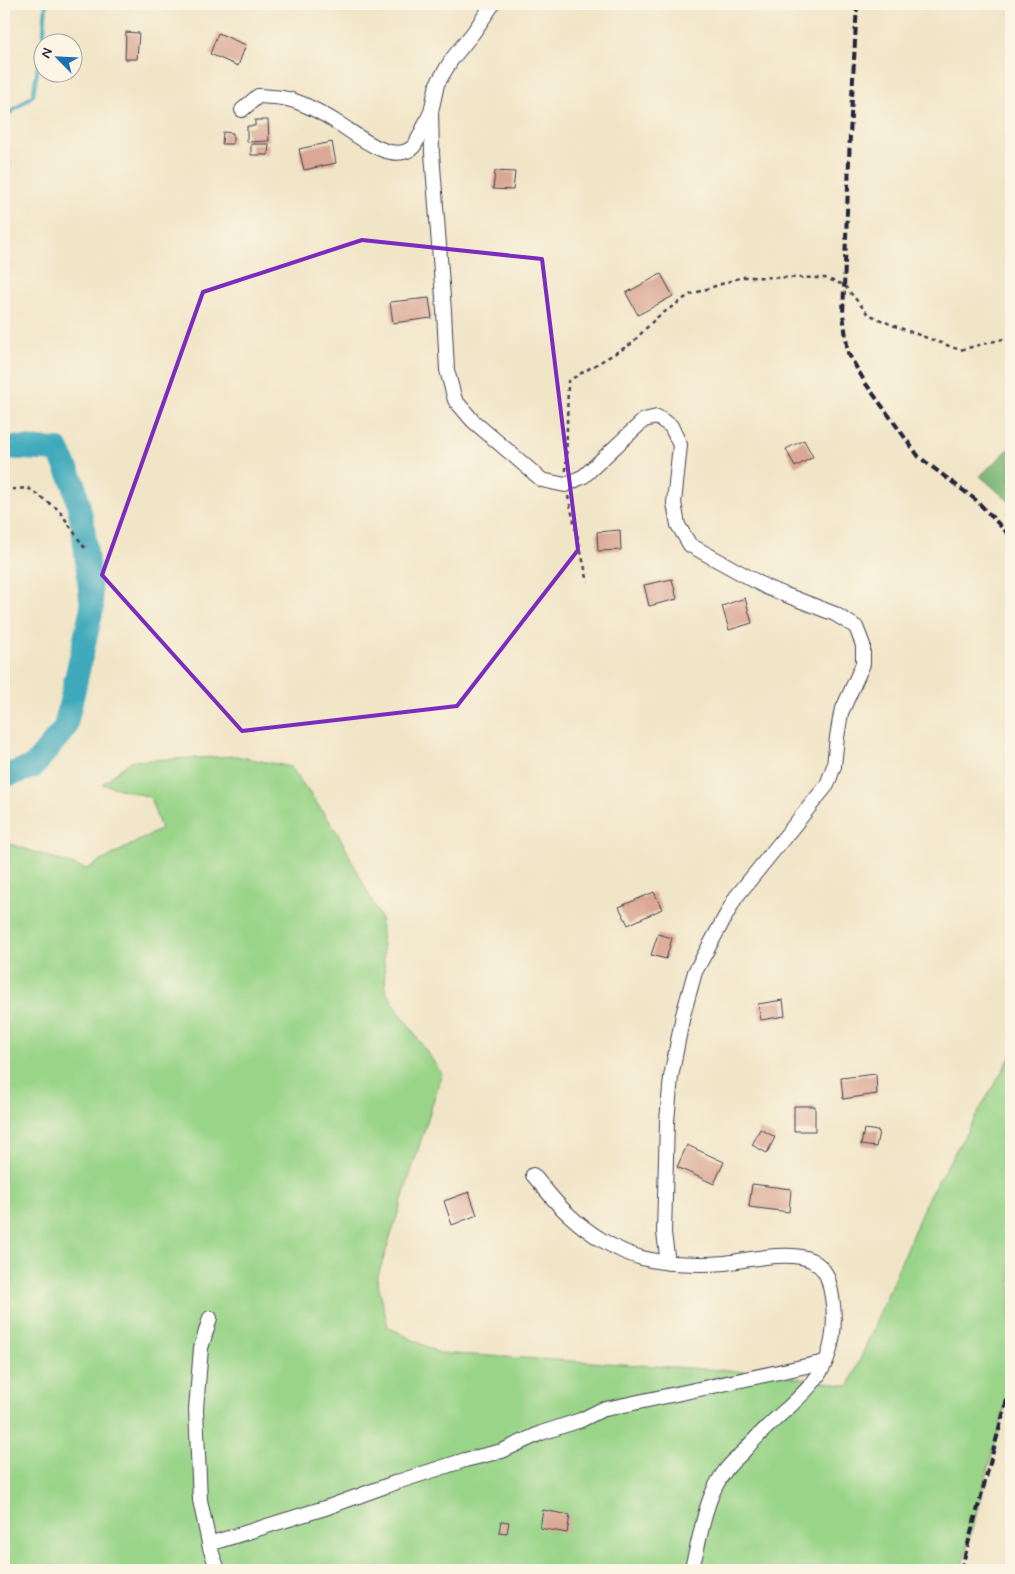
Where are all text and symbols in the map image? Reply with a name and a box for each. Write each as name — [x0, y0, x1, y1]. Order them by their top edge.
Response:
north arrow — [32, 32, 82, 82]
text: N — [37, 45, 57, 61]

